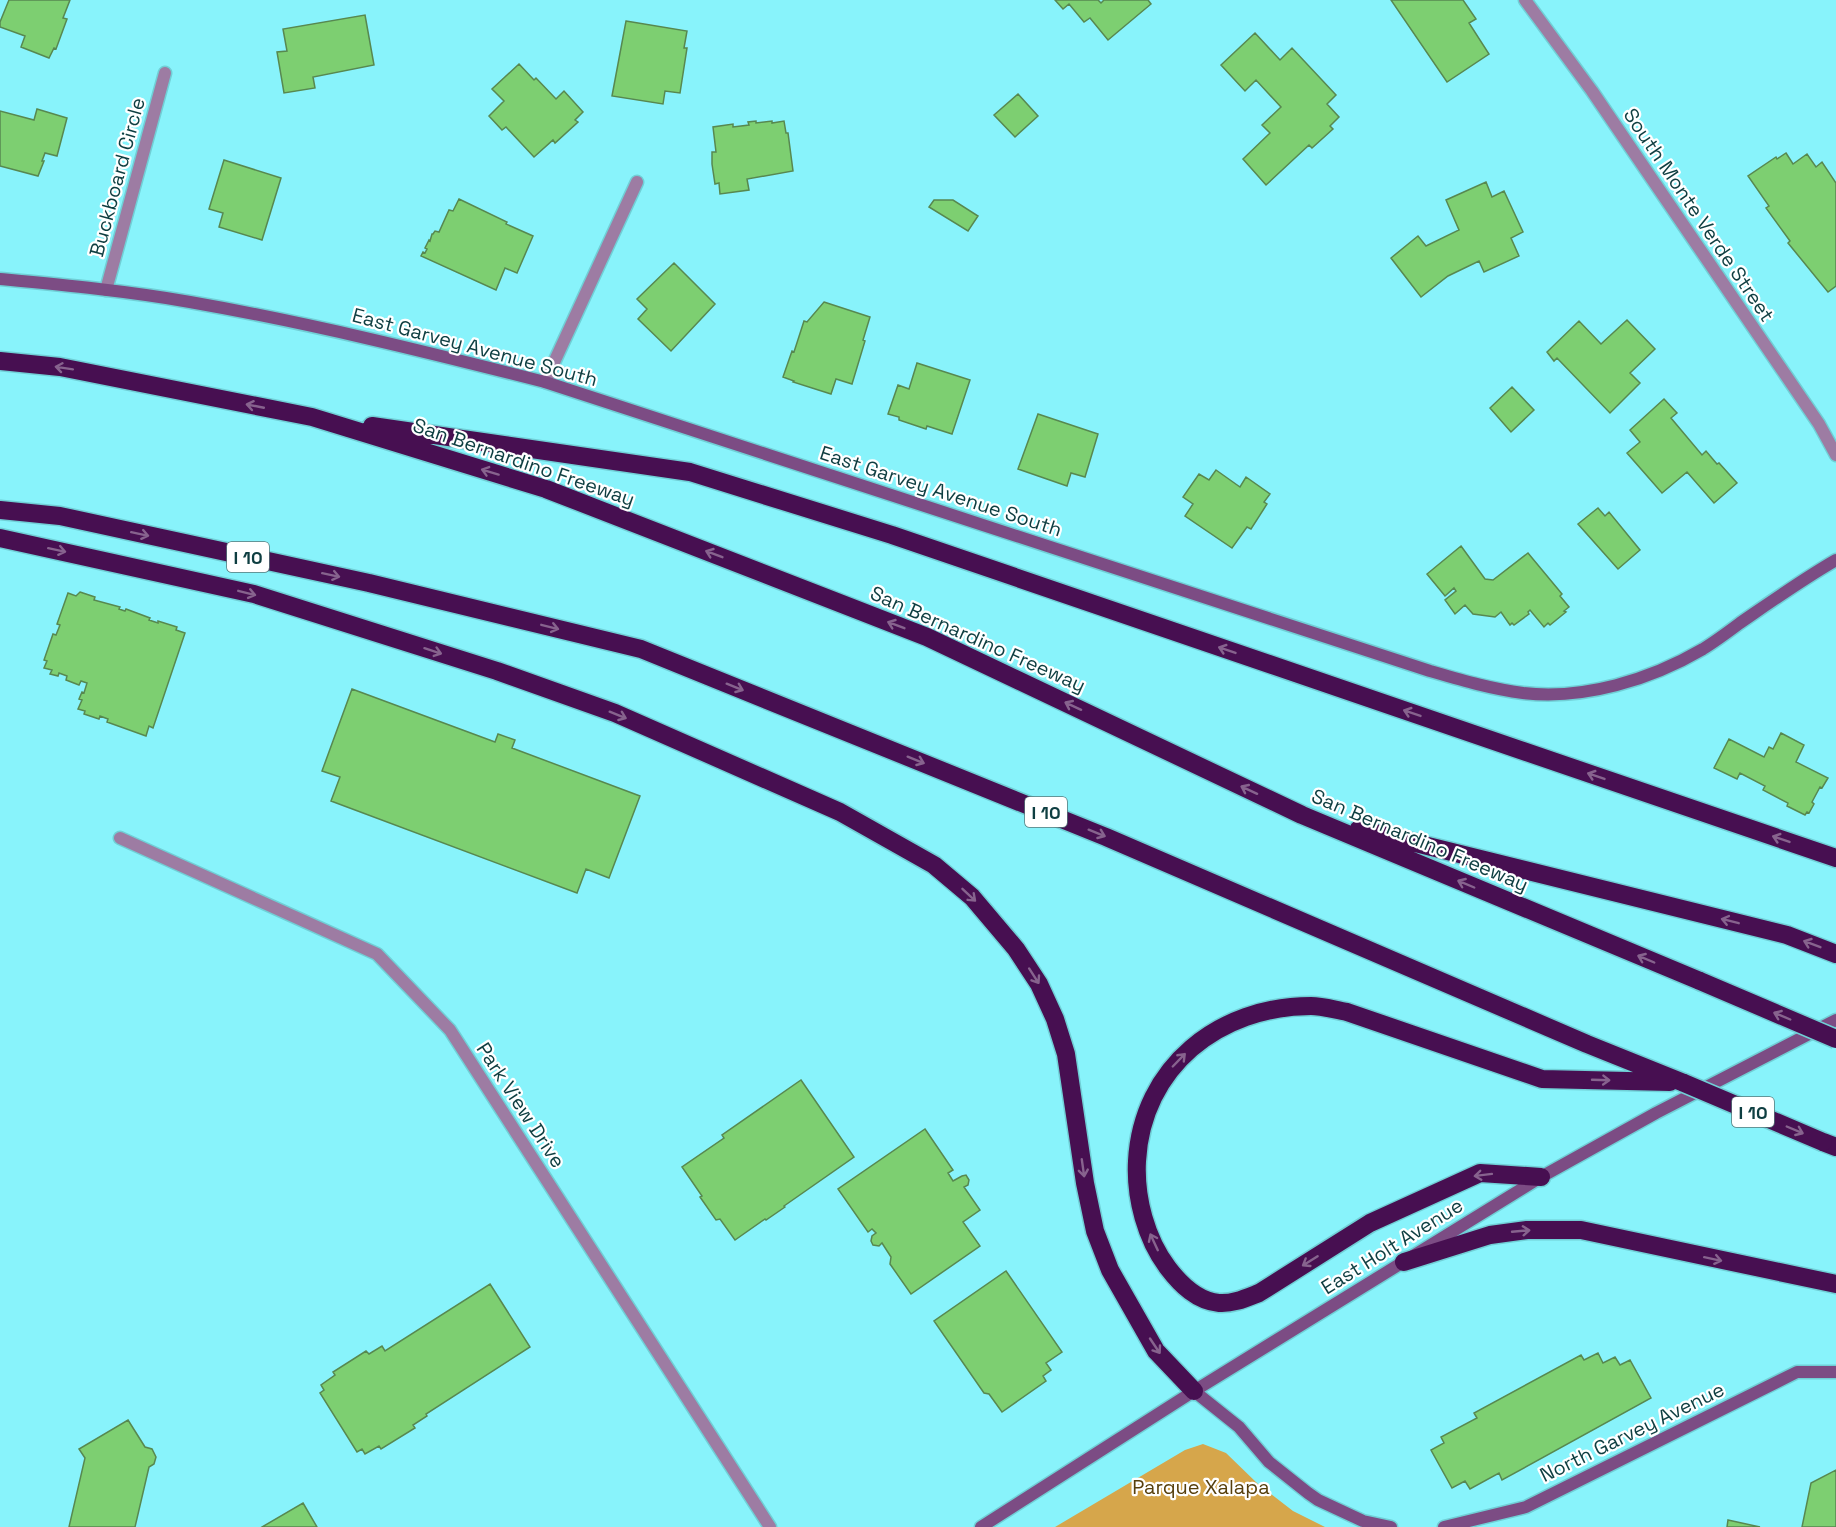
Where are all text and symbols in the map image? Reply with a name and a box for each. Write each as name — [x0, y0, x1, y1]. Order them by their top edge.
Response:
street label: Buckboard Circle — [83, 95, 151, 259]
street label: South Monte Verde Street — [1618, 103, 1780, 327]
street label: East Garvey Avenue South — [349, 302, 601, 392]
one-way arrow — [54, 362, 74, 373]
one-way arrow — [246, 400, 265, 411]
street label: San Bernardino Freeway — [410, 412, 638, 512]
street label: East Garvey Avenue South — [817, 440, 1065, 542]
one-way arrow — [481, 466, 500, 477]
one-way arrow — [130, 529, 150, 540]
road number: I 10 — [227, 542, 269, 572]
one-way arrow — [47, 545, 66, 556]
one-way arrow — [705, 548, 724, 559]
one-way arrow — [321, 569, 340, 581]
street label: San Bernardino Freeway — [866, 580, 1090, 698]
one-way arrow — [238, 587, 257, 599]
one-way arrow — [887, 618, 906, 629]
one-way arrow — [541, 621, 560, 633]
one-way arrow — [1218, 643, 1237, 654]
one-way arrow — [423, 646, 442, 657]
one-way arrow — [726, 682, 744, 693]
one-way arrow — [1064, 700, 1082, 712]
one-way arrow — [1403, 707, 1422, 718]
one-way arrow — [608, 710, 626, 721]
one-way arrow — [907, 755, 925, 766]
one-way arrow — [1587, 770, 1606, 781]
street label: San Bernardino Freeway — [1308, 783, 1532, 897]
one-way arrow — [1240, 784, 1258, 796]
road number: I 10 — [1025, 797, 1067, 827]
one-way arrow — [1087, 828, 1106, 839]
one-way arrow — [1772, 833, 1791, 844]
one-way arrow — [1457, 878, 1475, 889]
one-way arrow — [961, 888, 976, 902]
one-way arrow — [1721, 915, 1740, 927]
one-way arrow — [1803, 938, 1821, 949]
one-way arrow — [1637, 953, 1655, 964]
one-way arrow — [1028, 967, 1040, 984]
one-way arrow — [1774, 1010, 1792, 1021]
street label: Park View Drive — [471, 1037, 571, 1173]
one-way arrow — [1172, 1053, 1186, 1068]
one-way arrow — [1590, 1075, 1610, 1086]
road number: I 10 — [1732, 1097, 1774, 1127]
one-way arrow — [1786, 1125, 1804, 1136]
one-way arrow — [1077, 1157, 1088, 1177]
one-way arrow — [1474, 1170, 1493, 1181]
street label: East Holt Avenue — [1316, 1192, 1468, 1300]
one-way arrow — [1511, 1225, 1531, 1236]
one-way arrow — [1147, 1233, 1159, 1251]
one-way arrow — [1703, 1254, 1722, 1265]
one-way arrow — [1301, 1255, 1318, 1268]
one-way arrow — [1149, 1338, 1161, 1354]
street label: North Garvey Avenue — [1536, 1376, 1728, 1488]
park label: Parque Xalapa — [1132, 1474, 1270, 1500]

